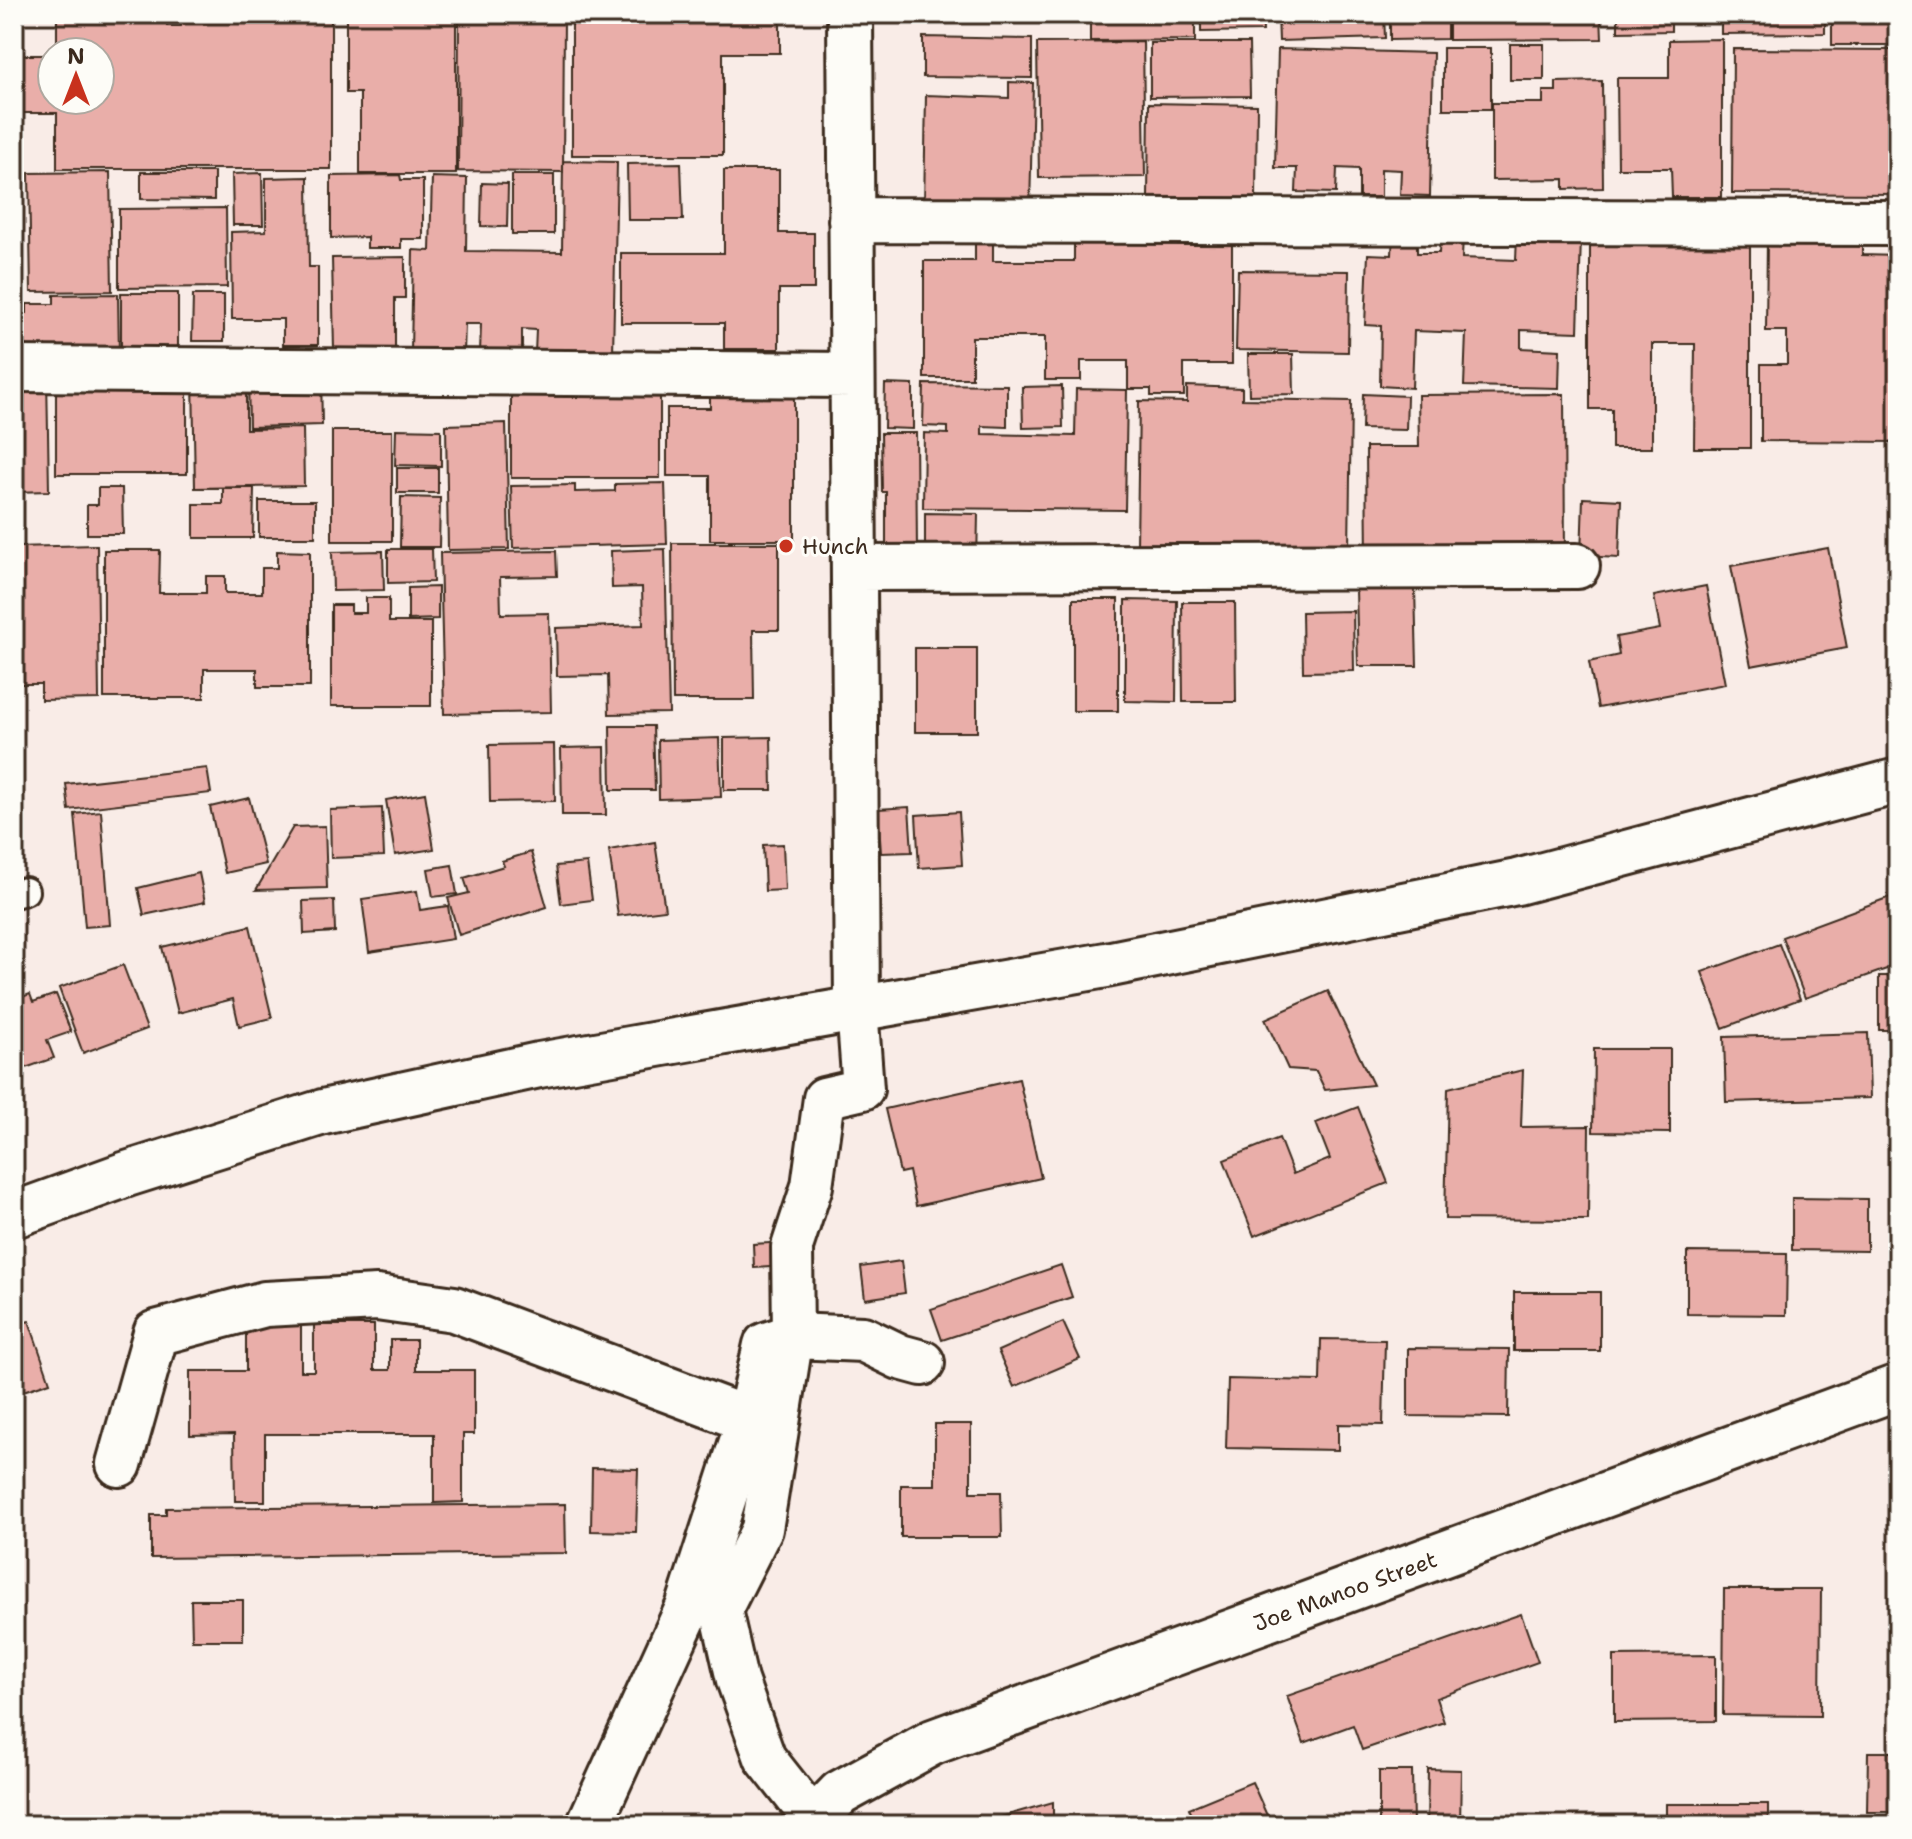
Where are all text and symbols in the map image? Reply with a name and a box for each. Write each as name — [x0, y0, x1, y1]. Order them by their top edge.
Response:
north arrow — [36, 36, 116, 116]
text: N — [67, 42, 85, 71]
place label: Hunch — [802, 532, 868, 561]
marker: Hunch — [777, 537, 795, 555]
street label: Joe Manoo Street — [1249, 1545, 1441, 1638]

